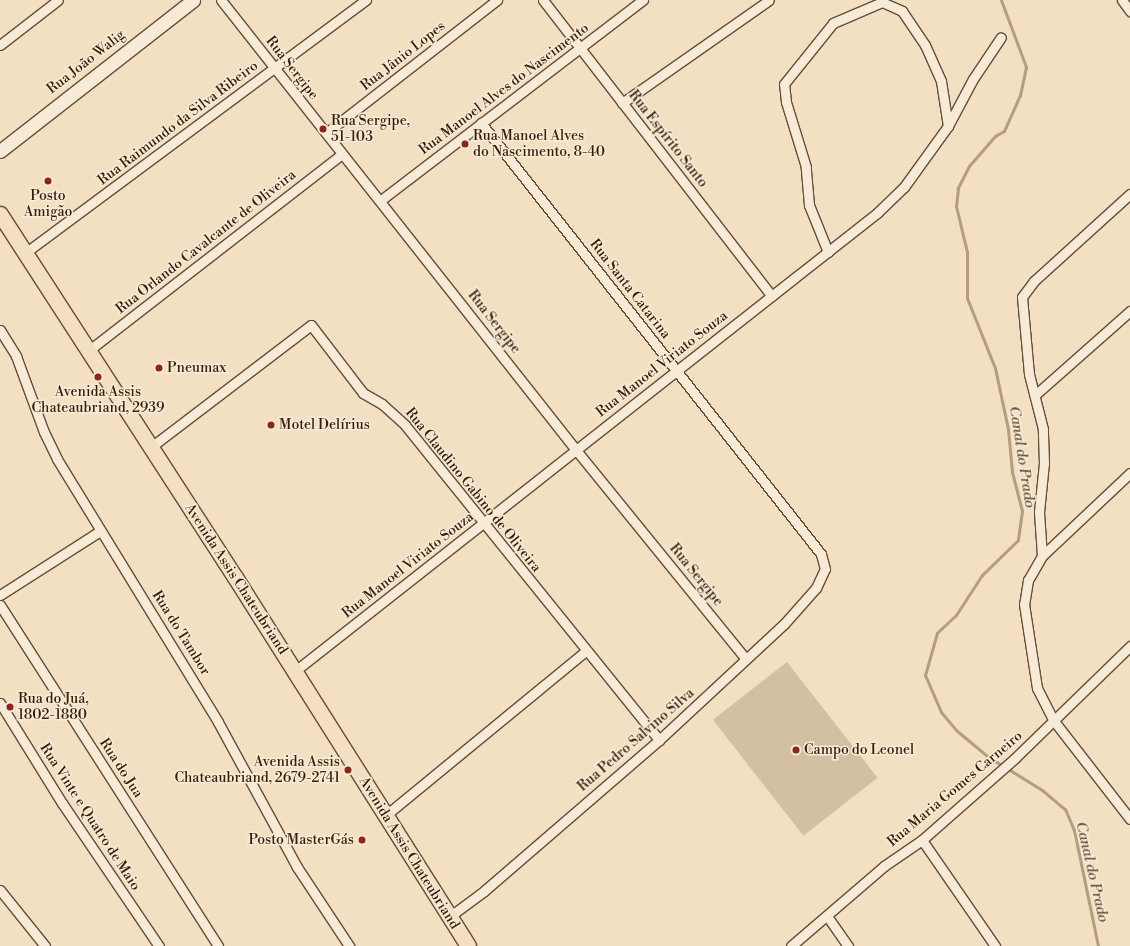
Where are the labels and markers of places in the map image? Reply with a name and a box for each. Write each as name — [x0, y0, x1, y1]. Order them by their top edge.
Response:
place label: Rua Sergipe, 51-103 — [331, 113, 410, 146]
marker: Rua Sergipe, 51-103 — [318, 124, 328, 134]
place label: Rua Manoel Alves do Nascimento, 8-40 — [473, 128, 605, 160]
marker: Rua Manoel Alves do Nascimento, 8-40 — [460, 139, 470, 149]
marker: Posto Amigão — [43, 176, 53, 186]
place label: Posto Amigão — [24, 188, 72, 220]
place label: Pneumax — [167, 360, 226, 376]
marker: Pneumax — [154, 363, 164, 373]
marker: Avenida Assis Chateaubriand, 2939 — [93, 372, 103, 382]
place label: Avenida Assis Chateaubriand, 2939 — [31, 384, 165, 416]
place label: Motel Delírius — [279, 417, 370, 433]
marker: Motel Delírius — [266, 420, 276, 430]
place label: Rua do Juá, 1802-1880 — [18, 691, 89, 724]
marker: Rua do Juá, 1802-1880 — [5, 702, 15, 712]
place label: Campo do Leonel — [804, 742, 914, 758]
marker: Campo do Leonel — [791, 745, 801, 755]
place label: Avenida Assis Chateaubriand, 2679-2741 — [174, 754, 340, 786]
marker: Avenida Assis Chateaubriand, 2679-2741 — [343, 765, 353, 775]
place label: Posto MasterGás — [249, 832, 354, 848]
marker: Posto MasterGás — [357, 835, 367, 845]

